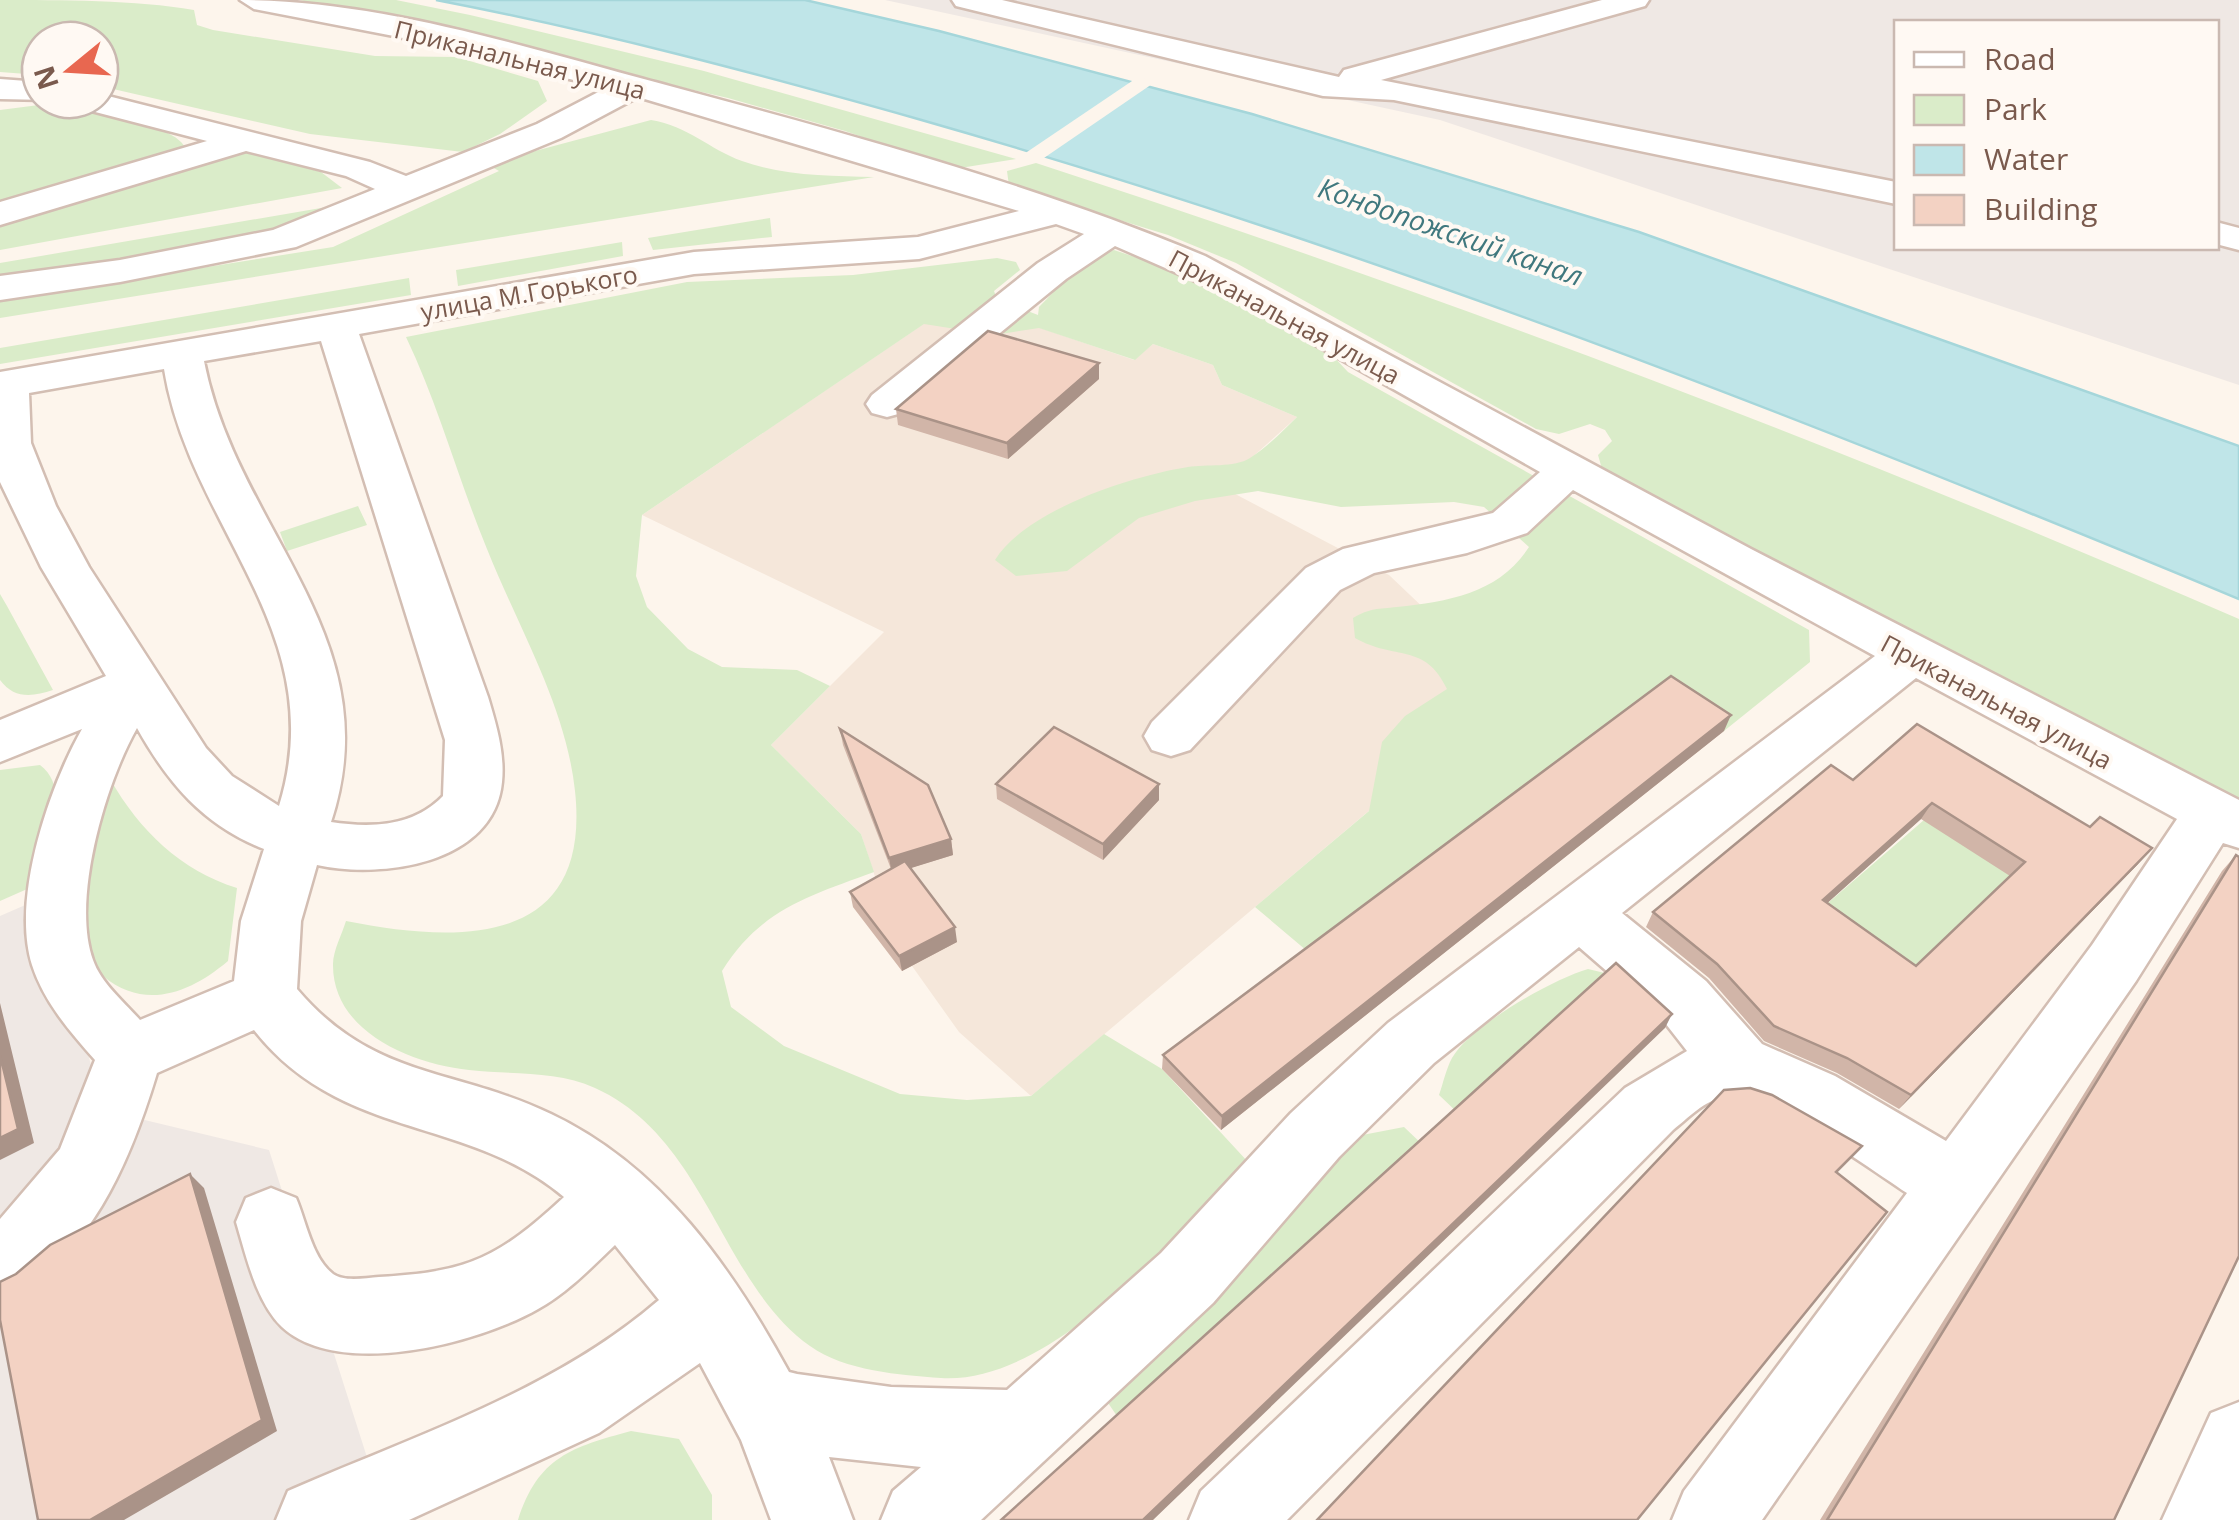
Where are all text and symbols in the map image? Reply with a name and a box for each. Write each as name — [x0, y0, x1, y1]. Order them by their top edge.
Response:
street label: Приканальная улица — [391, 11, 649, 107]
north arrow — [20, 20, 120, 120]
legend — [1894, 20, 2219, 250]
text: Road — [1984, 38, 2056, 79]
text: N — [24, 61, 67, 95]
text: Park — [1984, 88, 2047, 129]
text: Water — [1984, 138, 2068, 179]
water label: Кондопожский канал — [1314, 168, 1588, 294]
text: Building — [1984, 188, 2098, 229]
street label: Приканальная улица — [1163, 241, 1407, 391]
street label: улица М.Горького — [418, 256, 640, 328]
street label: Приканальная улица — [1875, 626, 2119, 776]

